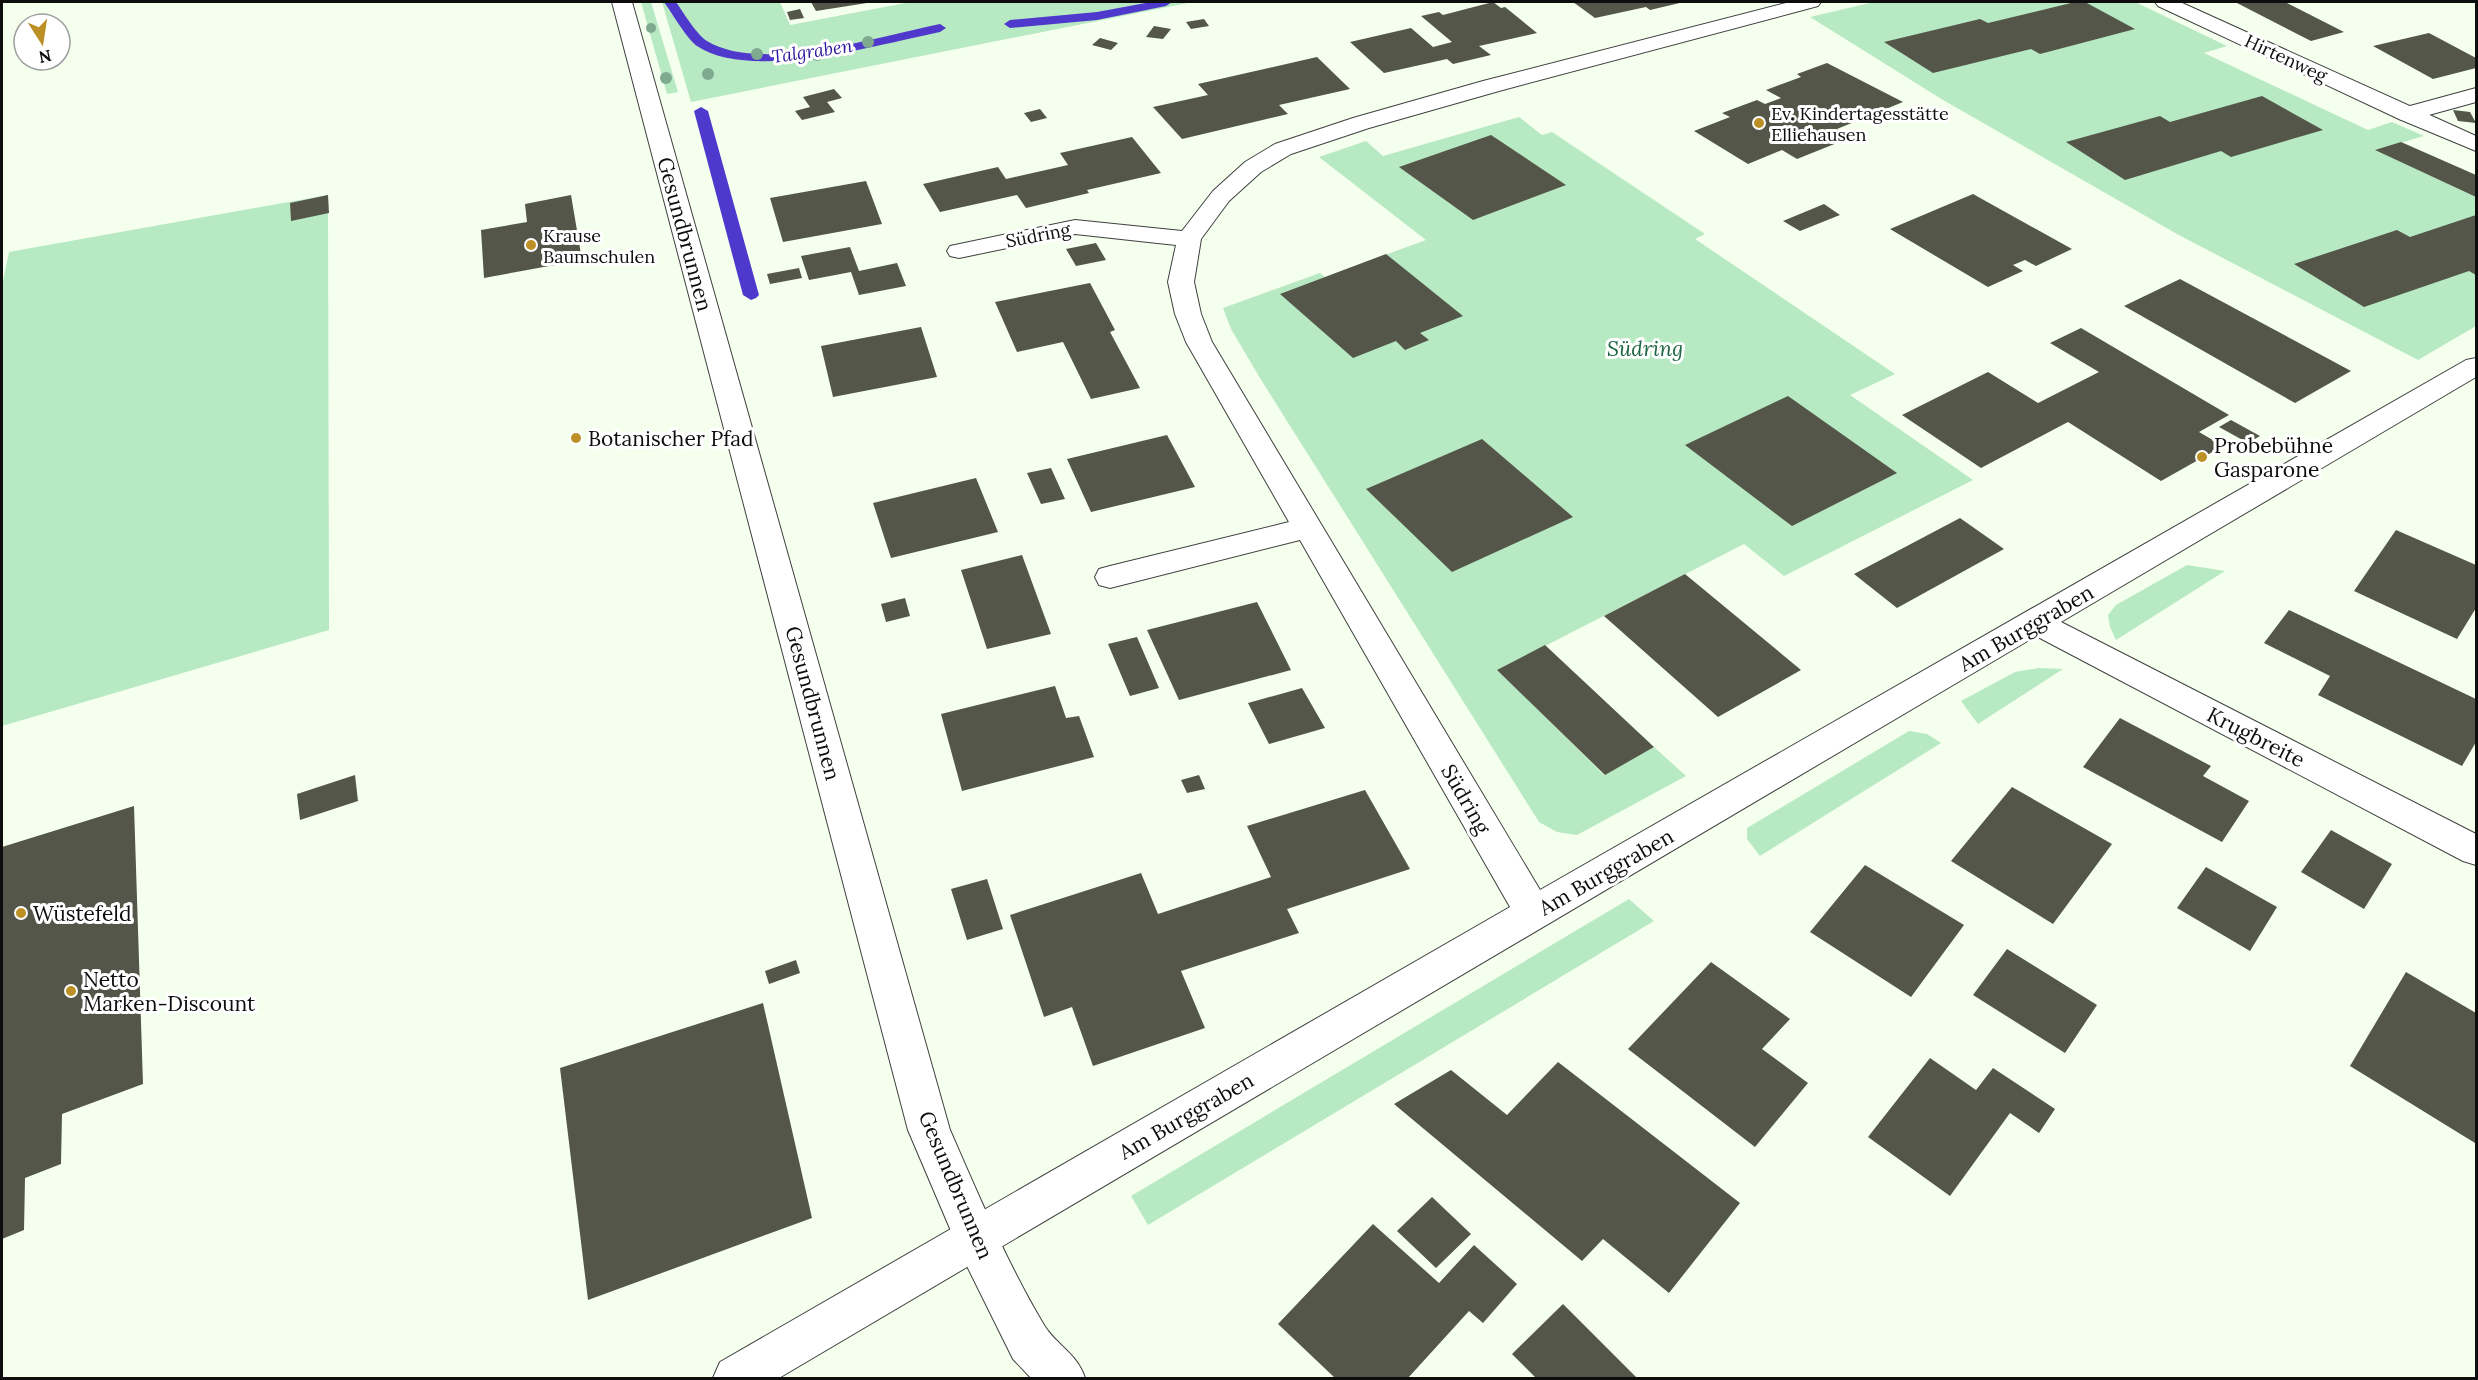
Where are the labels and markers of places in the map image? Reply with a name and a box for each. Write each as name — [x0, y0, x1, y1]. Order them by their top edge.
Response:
place label: Ev. Kindertagesstätte Elliehausen — [1771, 102, 1949, 146]
marker: Ev. Kindertagesstätte Elliehausen — [1752, 116, 1766, 130]
place label: Krause Baumschulen — [543, 224, 655, 268]
marker: Krause Baumschulen — [524, 238, 538, 252]
place label: Botanischer Pfad — [588, 425, 754, 452]
marker: Botanischer Pfad — [569, 431, 583, 445]
place label: Probebühne Gasparone — [2214, 432, 2333, 483]
marker: Probebühne Gasparone — [2195, 450, 2209, 464]
place label: Wüstefeld — [33, 900, 132, 927]
marker: Wüstefeld — [14, 906, 28, 920]
place label: Netto Marken-Discount — [83, 966, 256, 1017]
marker: Netto Marken-Discount — [64, 984, 78, 998]

